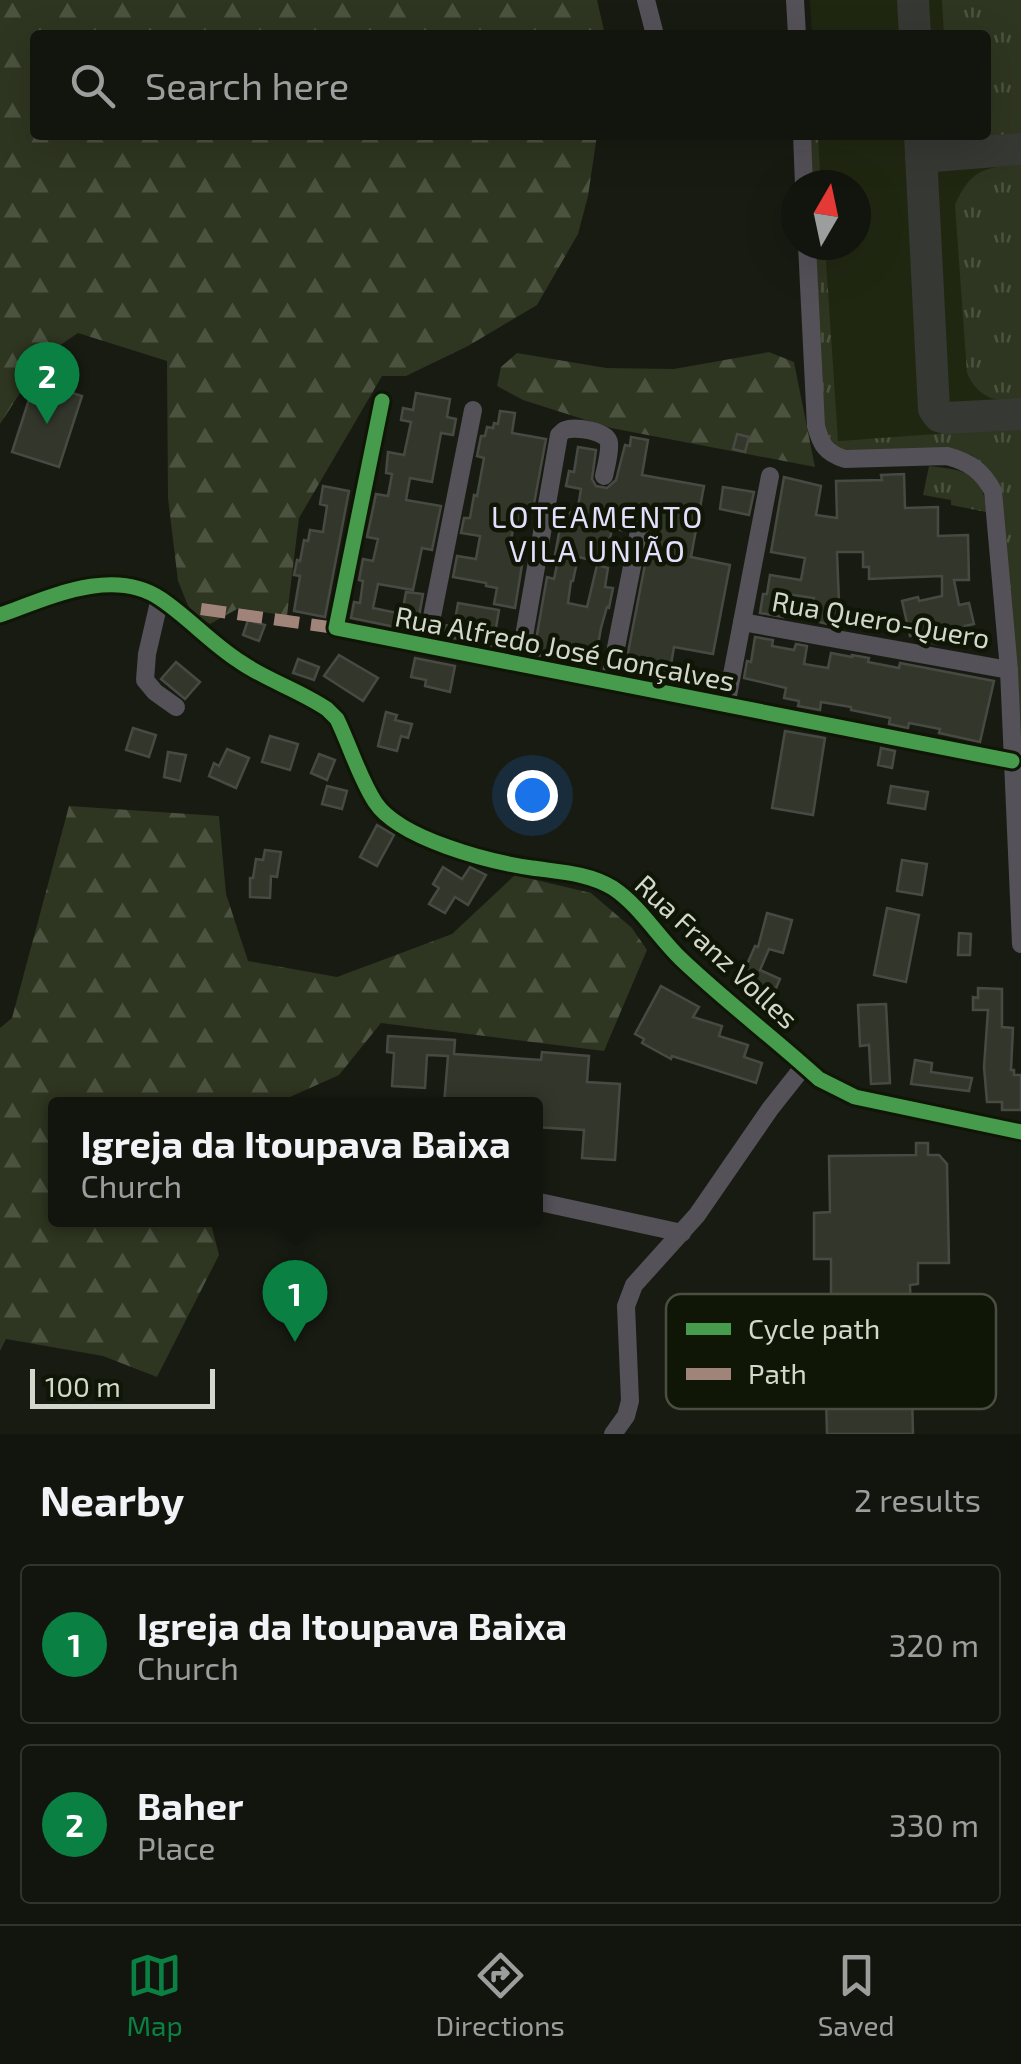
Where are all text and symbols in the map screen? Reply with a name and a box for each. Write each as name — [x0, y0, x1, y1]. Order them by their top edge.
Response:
search box — [30, 30, 991, 140]
icon: search — [65, 58, 120, 113]
text: Search here — [145, 62, 349, 108]
north arrow — [781, 170, 871, 260]
pin: 2 — [15, 342, 80, 424]
district label: LOTEAMENTO VILA UNIÃO — [491, 498, 705, 568]
street label: Rua Quero-Quero — [769, 583, 993, 655]
street label: Rua Alfredo José Gonçalves — [392, 598, 738, 699]
your location — [507, 770, 558, 821]
street label: Rua Franz Volles — [629, 867, 805, 1035]
popup — [48, 1097, 543, 1227]
text: Igreja da Itoupava Baixa — [80, 1120, 511, 1166]
text: Church — [80, 1166, 182, 1204]
pin: 1 — [262, 1260, 328, 1342]
legend — [666, 1294, 996, 1409]
text: Cycle path — [748, 1311, 880, 1345]
text: Path — [748, 1356, 807, 1390]
scale bar — [30, 1364, 215, 1408]
text: 100 m — [45, 1369, 121, 1403]
text: Nearby — [40, 1474, 184, 1524]
text: 2 results — [854, 1480, 981, 1518]
text: Igreja da Itoupava Baixa — [137, 1602, 567, 1648]
text: 1 — [68, 1625, 81, 1663]
text: 320 m — [889, 1625, 979, 1663]
text: Church — [137, 1648, 239, 1686]
text: Baher — [137, 1782, 243, 1828]
text: 2 — [65, 1805, 84, 1843]
text: 330 m — [889, 1805, 979, 1843]
text: Place — [137, 1828, 216, 1866]
tab: Map — [126, 1948, 183, 2042]
tab: Directions — [436, 1948, 565, 2042]
tab: Saved — [818, 1948, 895, 2042]

